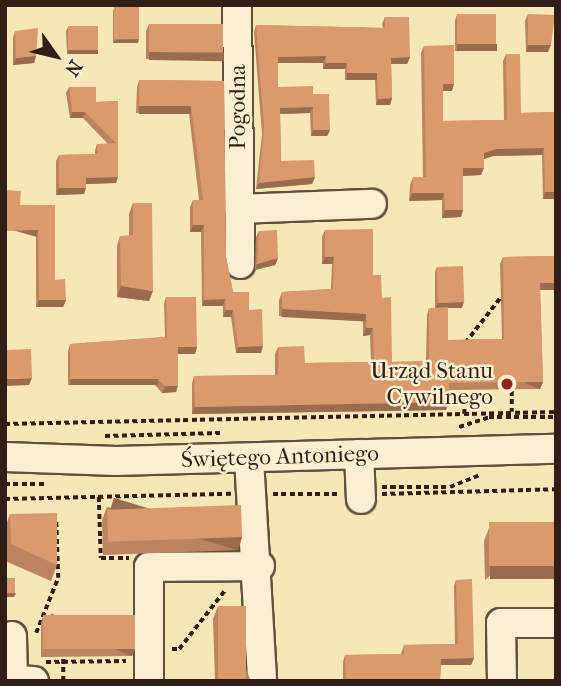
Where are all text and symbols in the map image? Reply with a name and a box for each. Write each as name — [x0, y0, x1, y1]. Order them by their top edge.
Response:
north arrow — [21, 21, 91, 91]
text: N — [60, 56, 87, 80]
street label: Pogodna — [224, 64, 252, 150]
place label: Urząd Stanu Cywilnego — [370, 357, 493, 411]
marker: Urząd Stanu Cywilnego — [499, 376, 515, 392]
street label: Świętego Antoniego — [181, 440, 379, 474]

